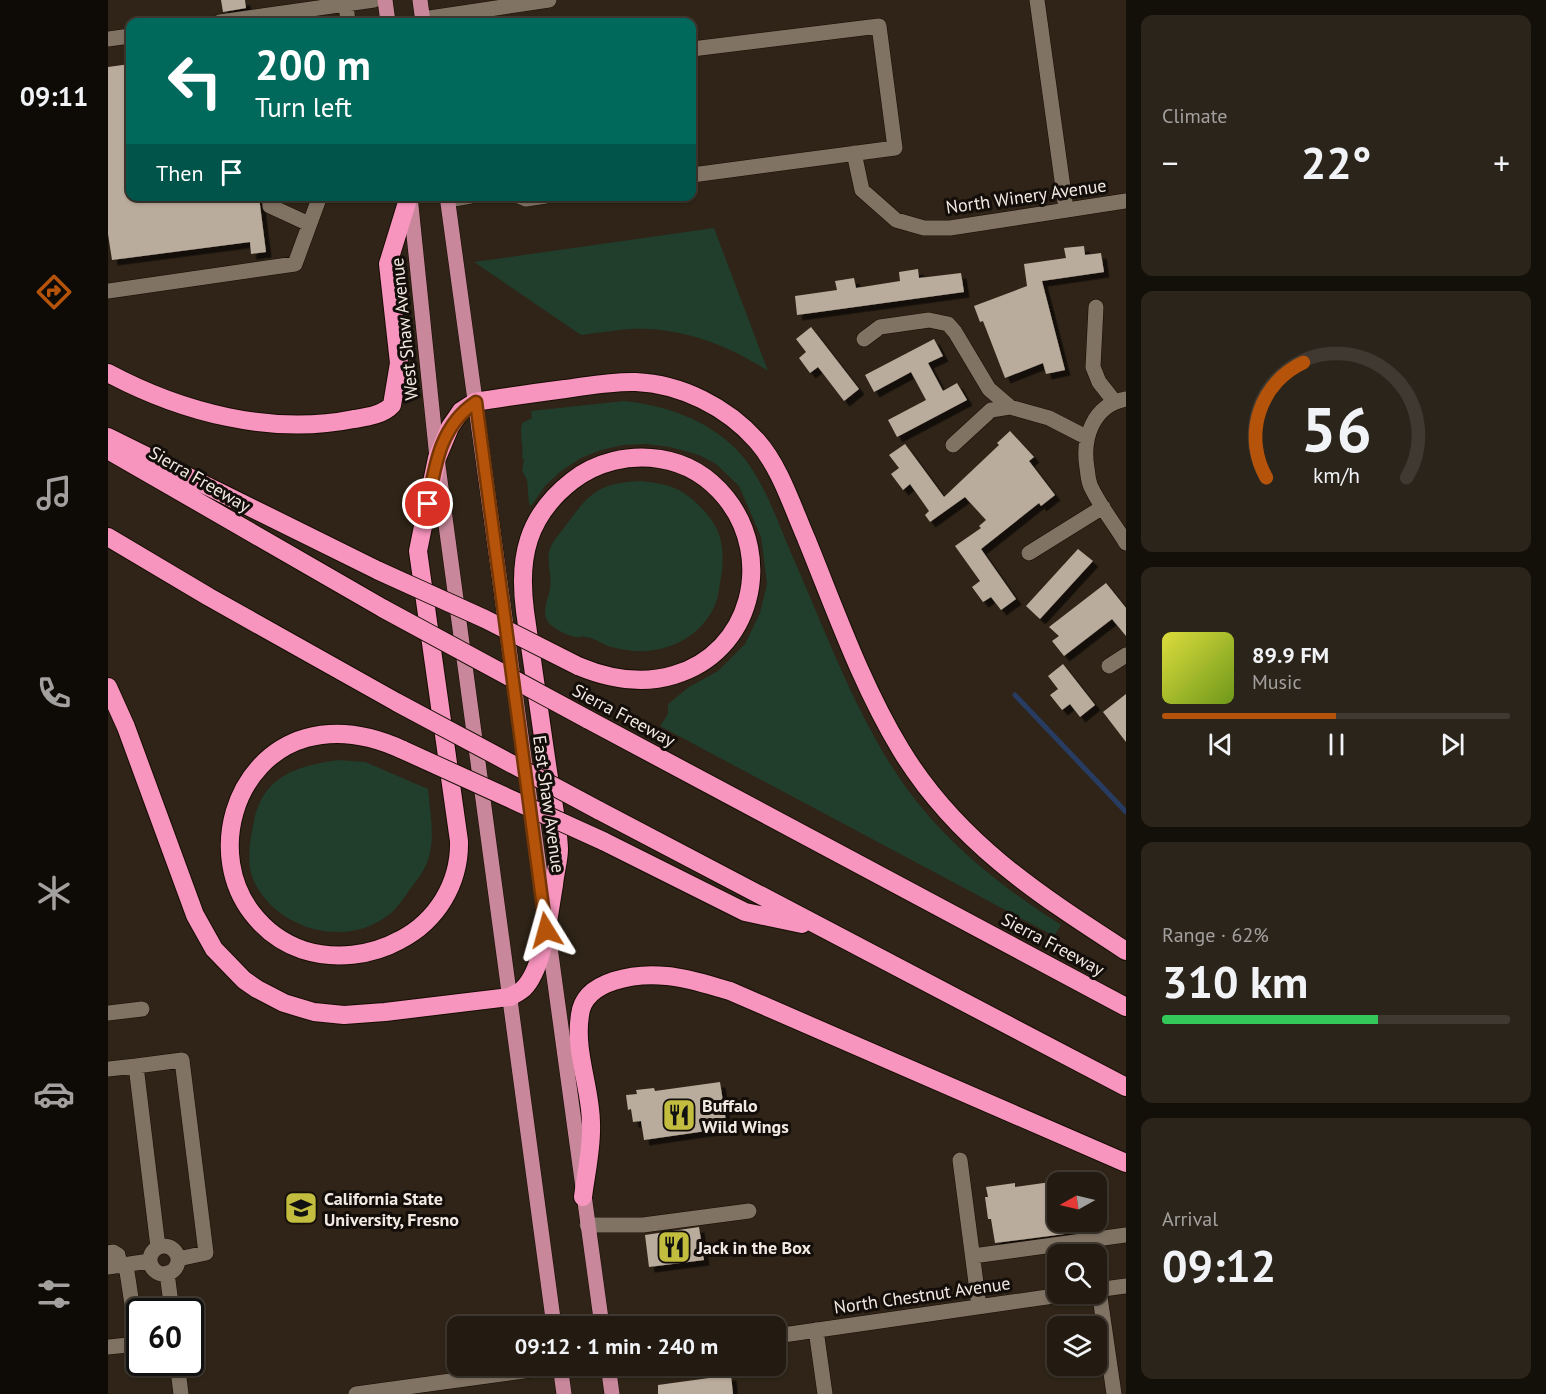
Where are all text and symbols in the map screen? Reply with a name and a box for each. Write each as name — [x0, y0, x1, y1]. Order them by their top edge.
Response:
text: 200 m — [255, 37, 371, 92]
icon: left — [156, 42, 234, 120]
text: 09:11 — [20, 79, 88, 113]
text: Turn left — [255, 90, 352, 124]
text: Climate — [1162, 103, 1228, 129]
text: 22° — [1301, 133, 1371, 191]
text: − — [1162, 141, 1179, 184]
text: + — [1493, 141, 1510, 184]
icon: arrive — [215, 156, 248, 189]
text: Then — [156, 159, 203, 187]
street label: North Winery Avenue — [944, 173, 1108, 219]
street label: West Shaw Avenue — [385, 257, 423, 401]
icon: directions — [33, 271, 75, 313]
text: 56 — [1301, 388, 1371, 469]
street label: Sierra Freeway — [145, 441, 255, 518]
text: km/h — [1312, 462, 1359, 490]
icon: music — [33, 472, 75, 514]
pin — [402, 478, 453, 529]
icon: arrive — [411, 487, 444, 520]
text: 89.9 FM — [1252, 641, 1329, 669]
text: Music — [1252, 669, 1301, 695]
icon: phone — [33, 672, 75, 714]
street label: Sierra Freeway — [569, 678, 680, 752]
icon: previous — [1204, 728, 1237, 761]
icon: pause — [1320, 728, 1353, 761]
icon: next — [1436, 728, 1469, 761]
street label: East Shaw Avenue — [528, 734, 570, 874]
icon: climate — [33, 872, 75, 914]
position arrow — [514, 898, 578, 962]
street label: Sierra Freeway — [998, 907, 1109, 981]
text: Range · 62% — [1162, 922, 1269, 948]
text: 310 km — [1162, 952, 1308, 1010]
icon: car — [33, 1073, 75, 1115]
place label: Buffalo Wild Wings — [702, 1094, 789, 1138]
restaurant icon: Buffalo Wild Wings — [661, 1097, 697, 1133]
north arrow — [1047, 1172, 1107, 1232]
map controls — [1047, 1172, 1107, 1376]
place label: California State University, Fresno — [324, 1187, 459, 1231]
school or university icon: California State University, Fresno — [283, 1190, 319, 1226]
text: Arrival — [1162, 1206, 1218, 1232]
restaurant icon: Jack in the Box — [656, 1229, 692, 1265]
place label: Jack in the Box — [696, 1236, 811, 1259]
text: 09:12 — [1162, 1236, 1276, 1294]
button: search — [1047, 1244, 1107, 1304]
street label: North Chestnut Avenue — [832, 1271, 1012, 1319]
icon: filters — [33, 1273, 75, 1315]
speed limit sign: 60 — [126, 1298, 204, 1376]
button: layers — [1047, 1316, 1107, 1376]
text: 09:12 · 1 min · 240 m — [515, 1332, 718, 1360]

